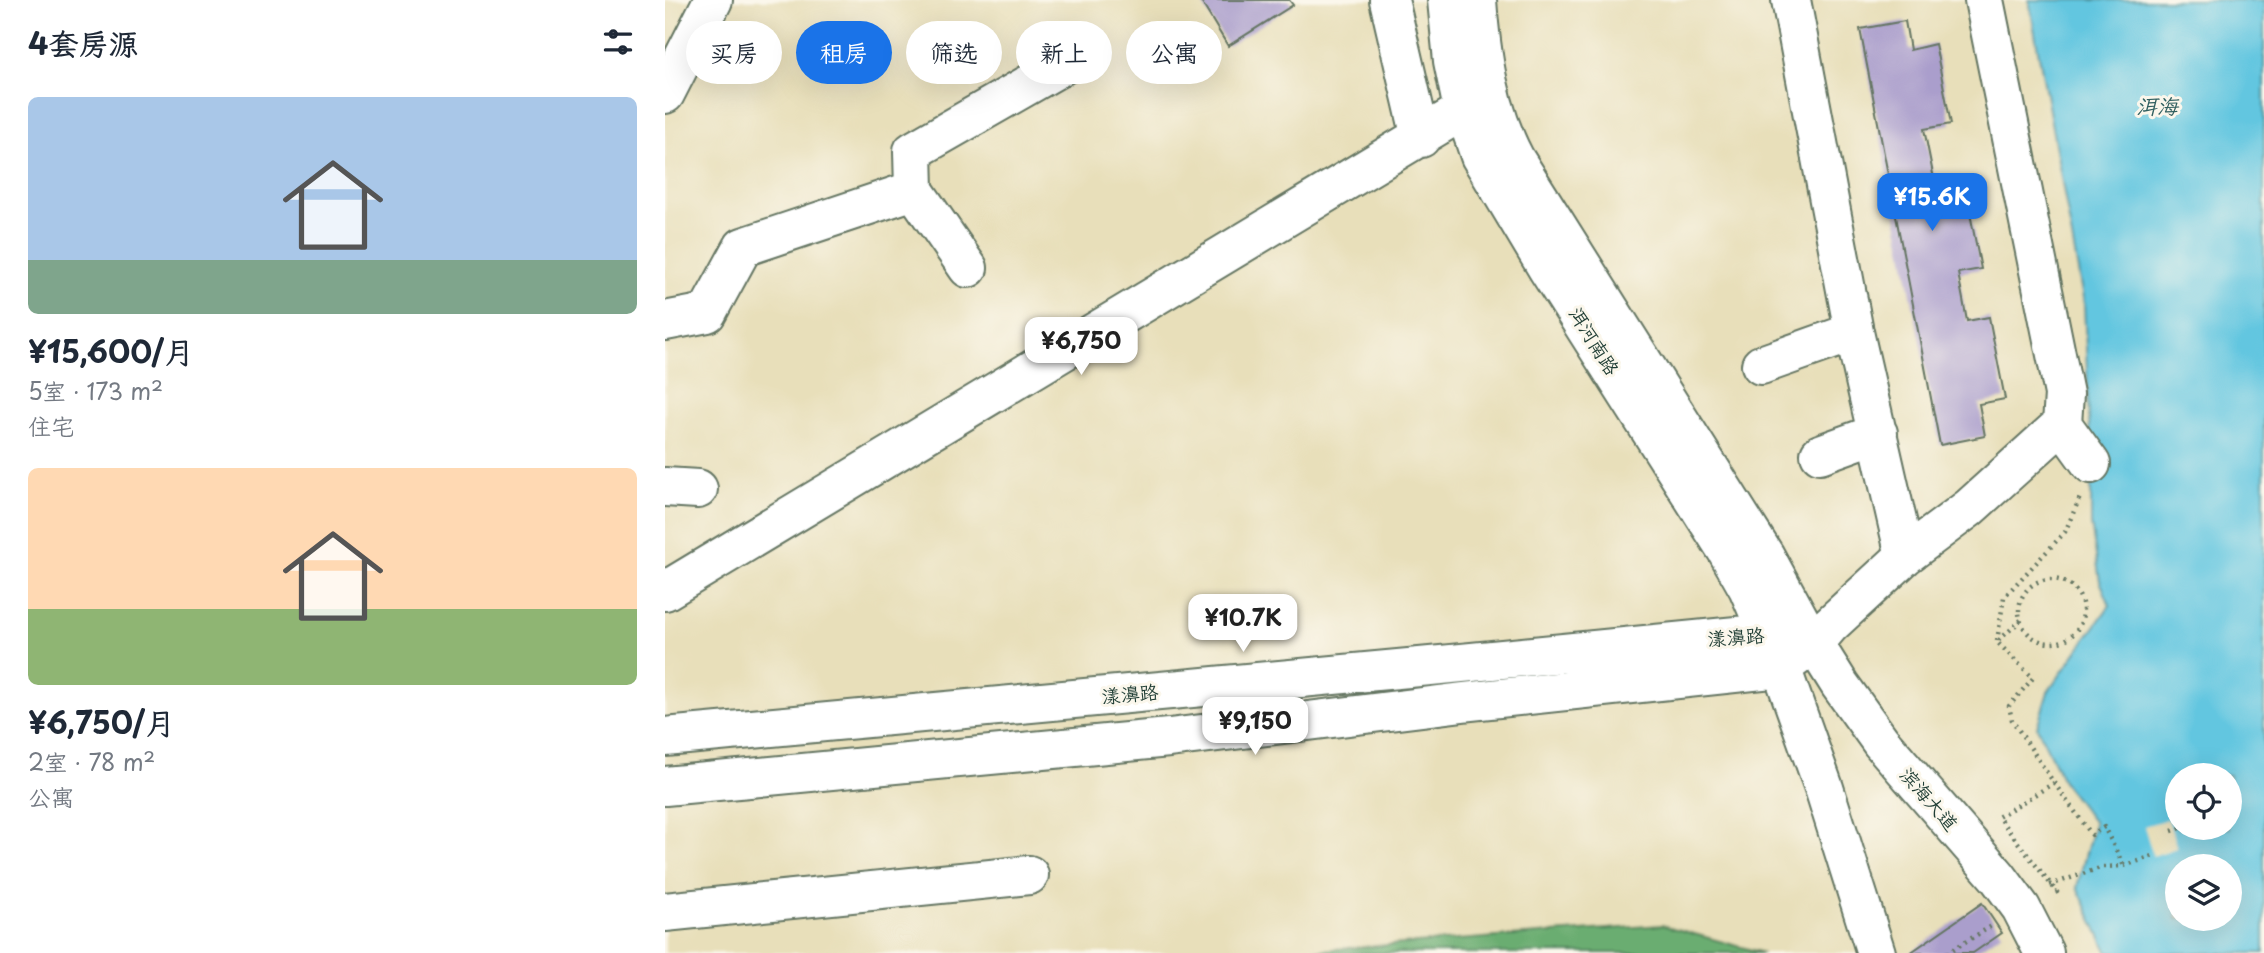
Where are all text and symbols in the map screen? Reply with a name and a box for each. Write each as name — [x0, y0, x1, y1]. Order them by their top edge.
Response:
text: 4套房源 — [28, 20, 138, 65]
chip: 买房 — [686, 21, 782, 84]
chip: 租房 — [796, 21, 892, 84]
chip: 筛选 — [906, 21, 1002, 84]
chip: 新上 — [1016, 21, 1112, 84]
chip: 公寓 — [1126, 21, 1222, 84]
icon: filters — [599, 23, 637, 61]
water label: 洱海 — [2136, 89, 2180, 121]
icon: home — [270, 142, 396, 268]
pin: ¥15.6K — [1875, 174, 1989, 233]
text: ¥15.6K — [1893, 178, 1971, 213]
street label: 洱河南路 — [1563, 301, 1627, 380]
pin: ¥6,750 — [1024, 318, 1138, 377]
text: ¥6,750 — [1041, 322, 1121, 357]
text: ¥15,600/月 — [28, 328, 194, 373]
text: 5室 · 173 m² — [28, 373, 163, 408]
text: 住宅 — [28, 408, 74, 443]
icon: home — [270, 513, 396, 639]
pin: ¥10.7K — [1186, 594, 1300, 654]
text: ¥10.7K — [1204, 599, 1282, 634]
street label: 漾濞路 — [1707, 620, 1765, 652]
street label: 漾濞路 — [1100, 677, 1160, 709]
pin: ¥9,150 — [1198, 698, 1312, 757]
text: ¥6,750/月 — [28, 699, 175, 744]
text: ¥9,150 — [1218, 702, 1292, 737]
text: 2室 · 78 m² — [28, 744, 155, 779]
street label: 滨海大道 — [1894, 760, 1965, 836]
map controls — [2165, 763, 2242, 931]
button: locate — [2165, 763, 2242, 840]
text: 公寓 — [28, 779, 74, 814]
button: layers — [2165, 854, 2242, 931]

